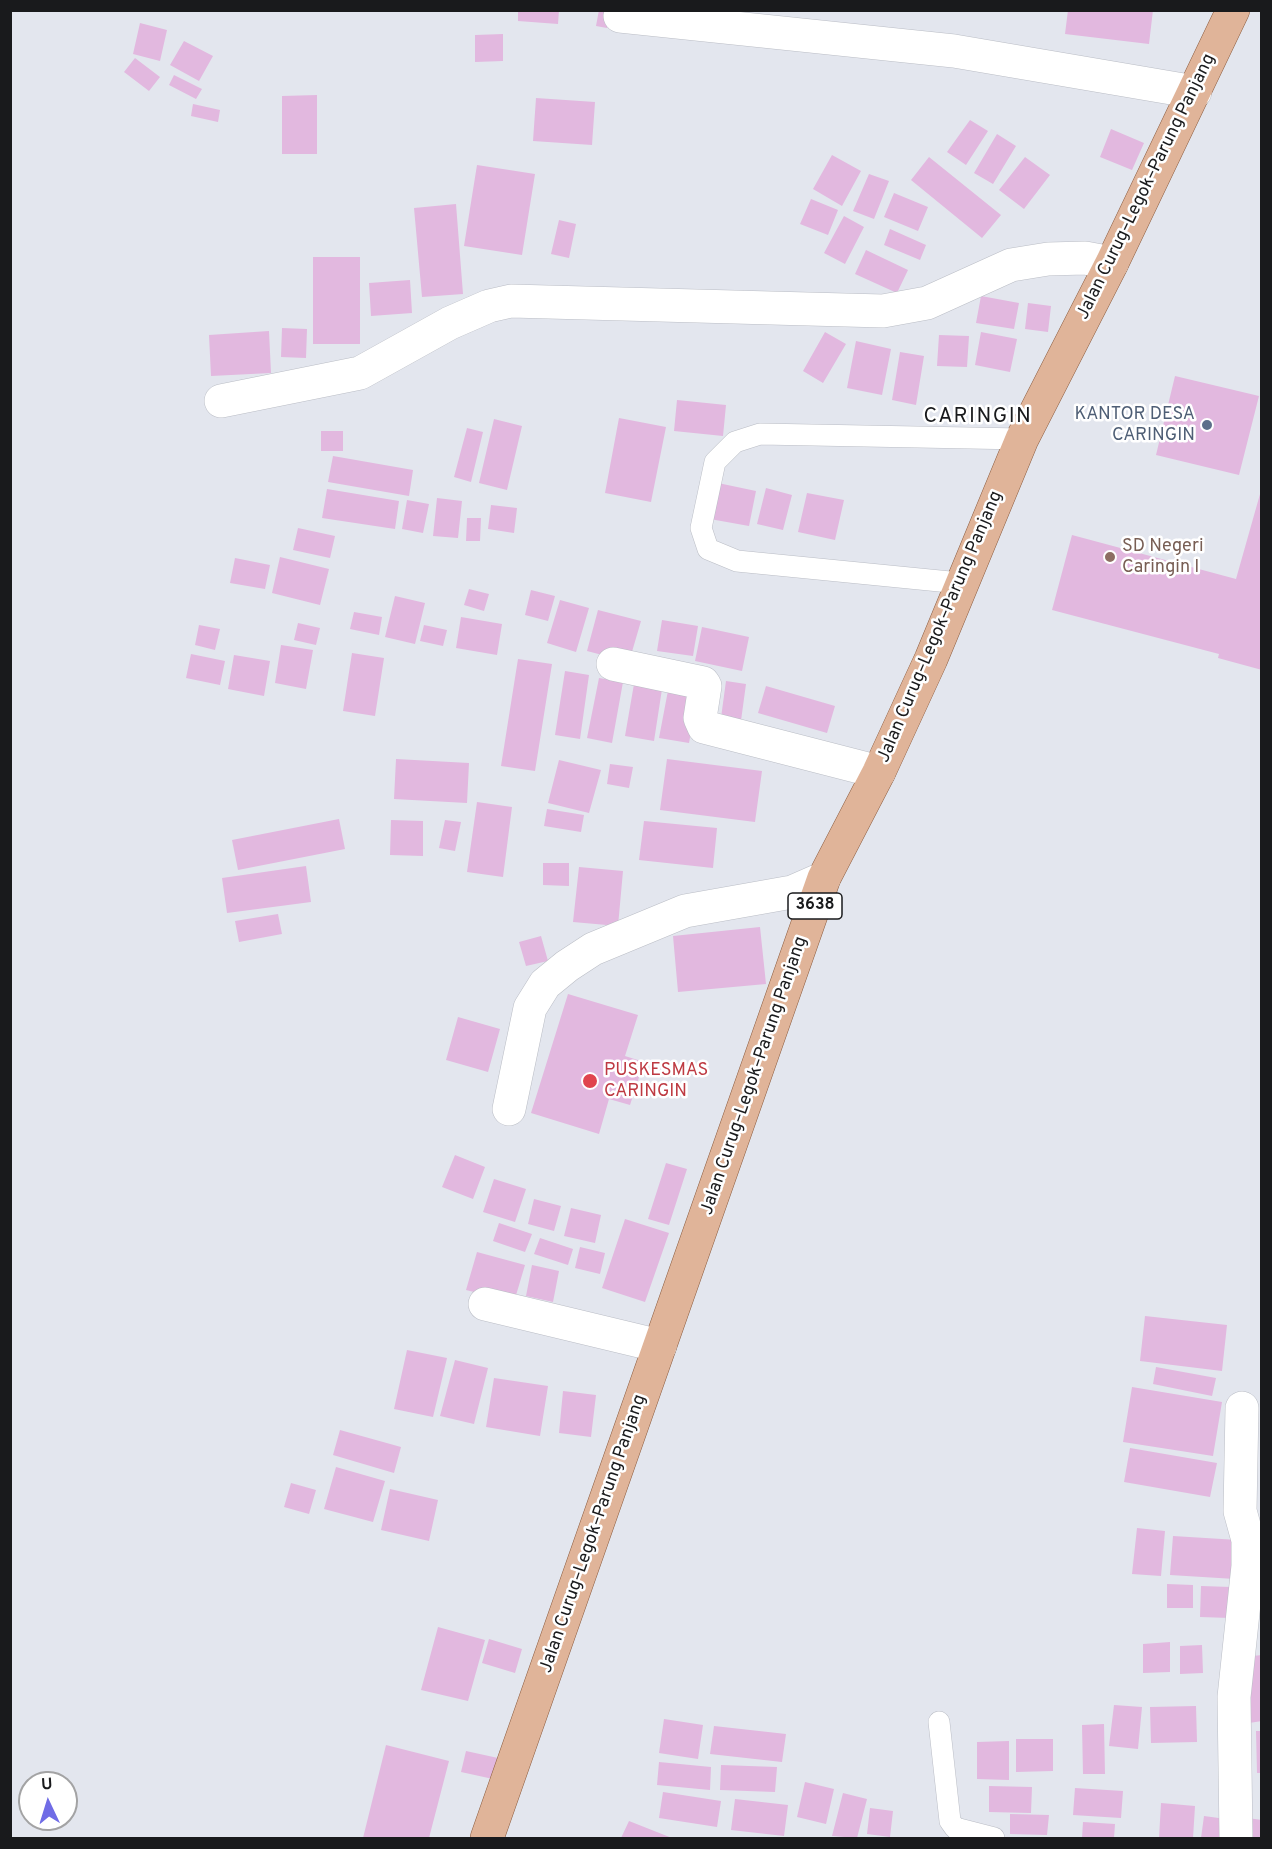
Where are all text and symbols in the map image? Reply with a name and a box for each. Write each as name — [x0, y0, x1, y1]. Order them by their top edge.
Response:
street label: Jalan Curug–Legok–Parung Panjang — [1073, 51, 1221, 323]
place label: KANTOR DESA CARINGIN — [1074, 404, 1195, 446]
district label: CARINGIN — [924, 405, 1032, 431]
marker: KANTOR DESA CARINGIN — [1200, 418, 1214, 432]
street label: Jalan Curug–Legok–Parung Panjang — [874, 488, 1008, 766]
place label: SD Negeri Caringin I — [1122, 536, 1203, 578]
marker: SD Negeri Caringin I — [1103, 550, 1117, 564]
road number: 3638 — [788, 893, 842, 919]
street label: Jalan Curug–Legok–Parung Panjang — [697, 934, 813, 1218]
place label: PUSKESMAS CARINGIN — [604, 1060, 708, 1102]
marker: PUSKESMAS CARINGIN — [581, 1072, 599, 1090]
street label: Jalan Curug–Legok–Parung Panjang — [536, 1392, 652, 1676]
north arrow — [18, 1771, 78, 1831]
text: U — [40, 1775, 53, 1795]

